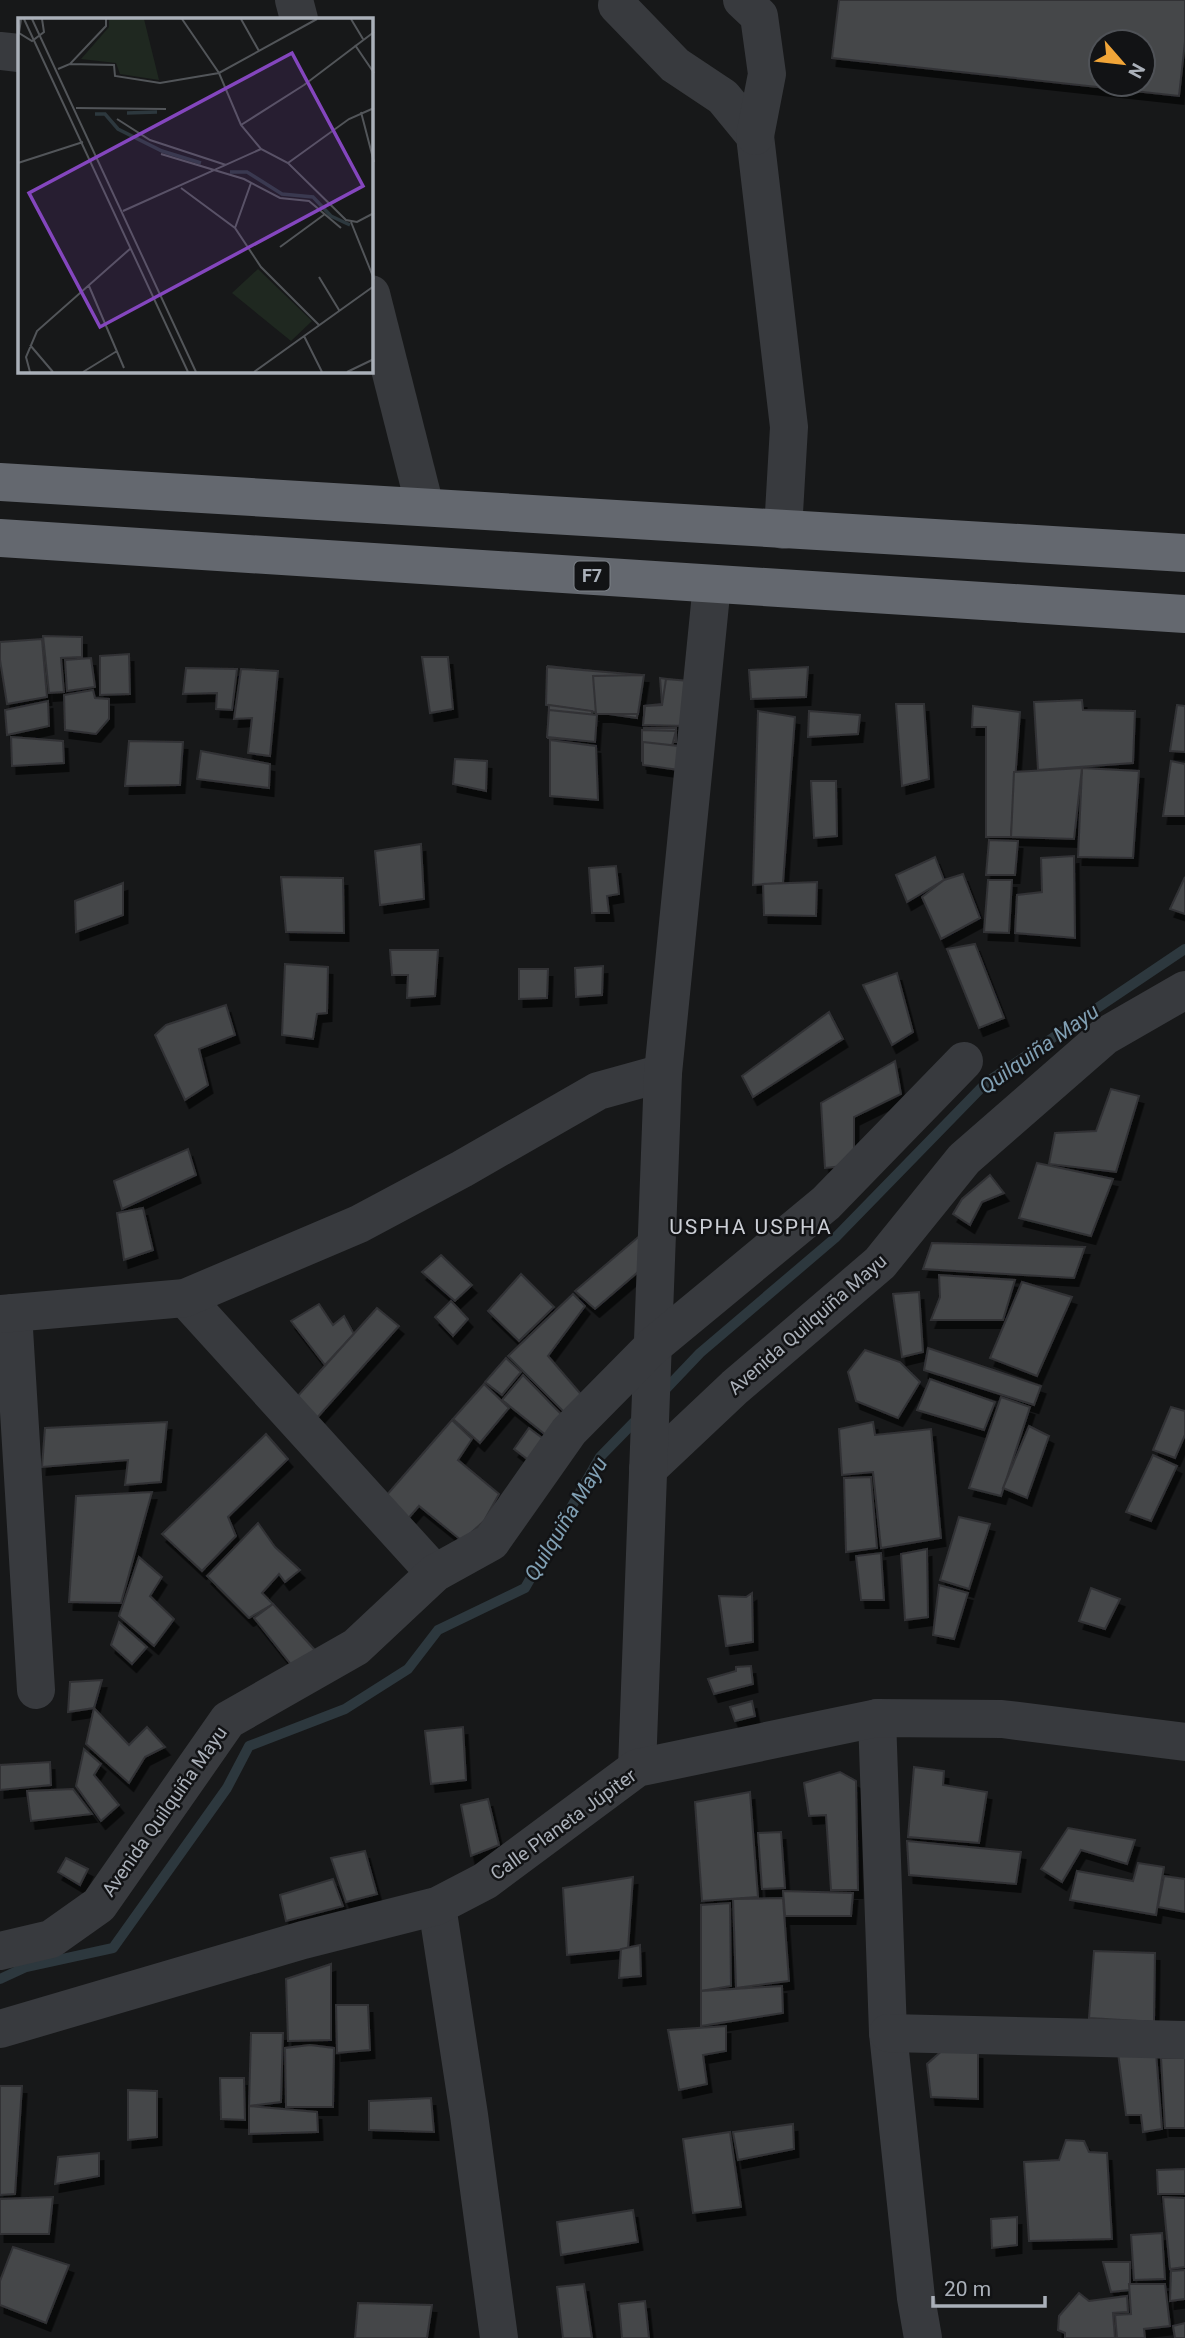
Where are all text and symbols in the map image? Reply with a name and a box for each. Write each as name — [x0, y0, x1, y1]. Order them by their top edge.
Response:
inset map — [18, 18, 373, 373]
north arrow — [1087, 28, 1157, 98]
text: N — [1123, 59, 1150, 82]
road number: F7 — [574, 562, 610, 590]
water label: Quilquiña Mayu — [975, 999, 1103, 1099]
district label: USPHA USPHA — [669, 1215, 833, 1239]
street label: Avenida Quilquiña Mayu — [723, 1249, 891, 1399]
water label: Quilquiña Mayu — [520, 1453, 612, 1585]
street label: Avenida Quilquiña Mayu — [97, 1722, 232, 1901]
street label: Calle Planeta Júpiter — [486, 1763, 641, 1885]
scale bar — [933, 2264, 1045, 2308]
text: 20 m — [944, 2277, 991, 2301]

